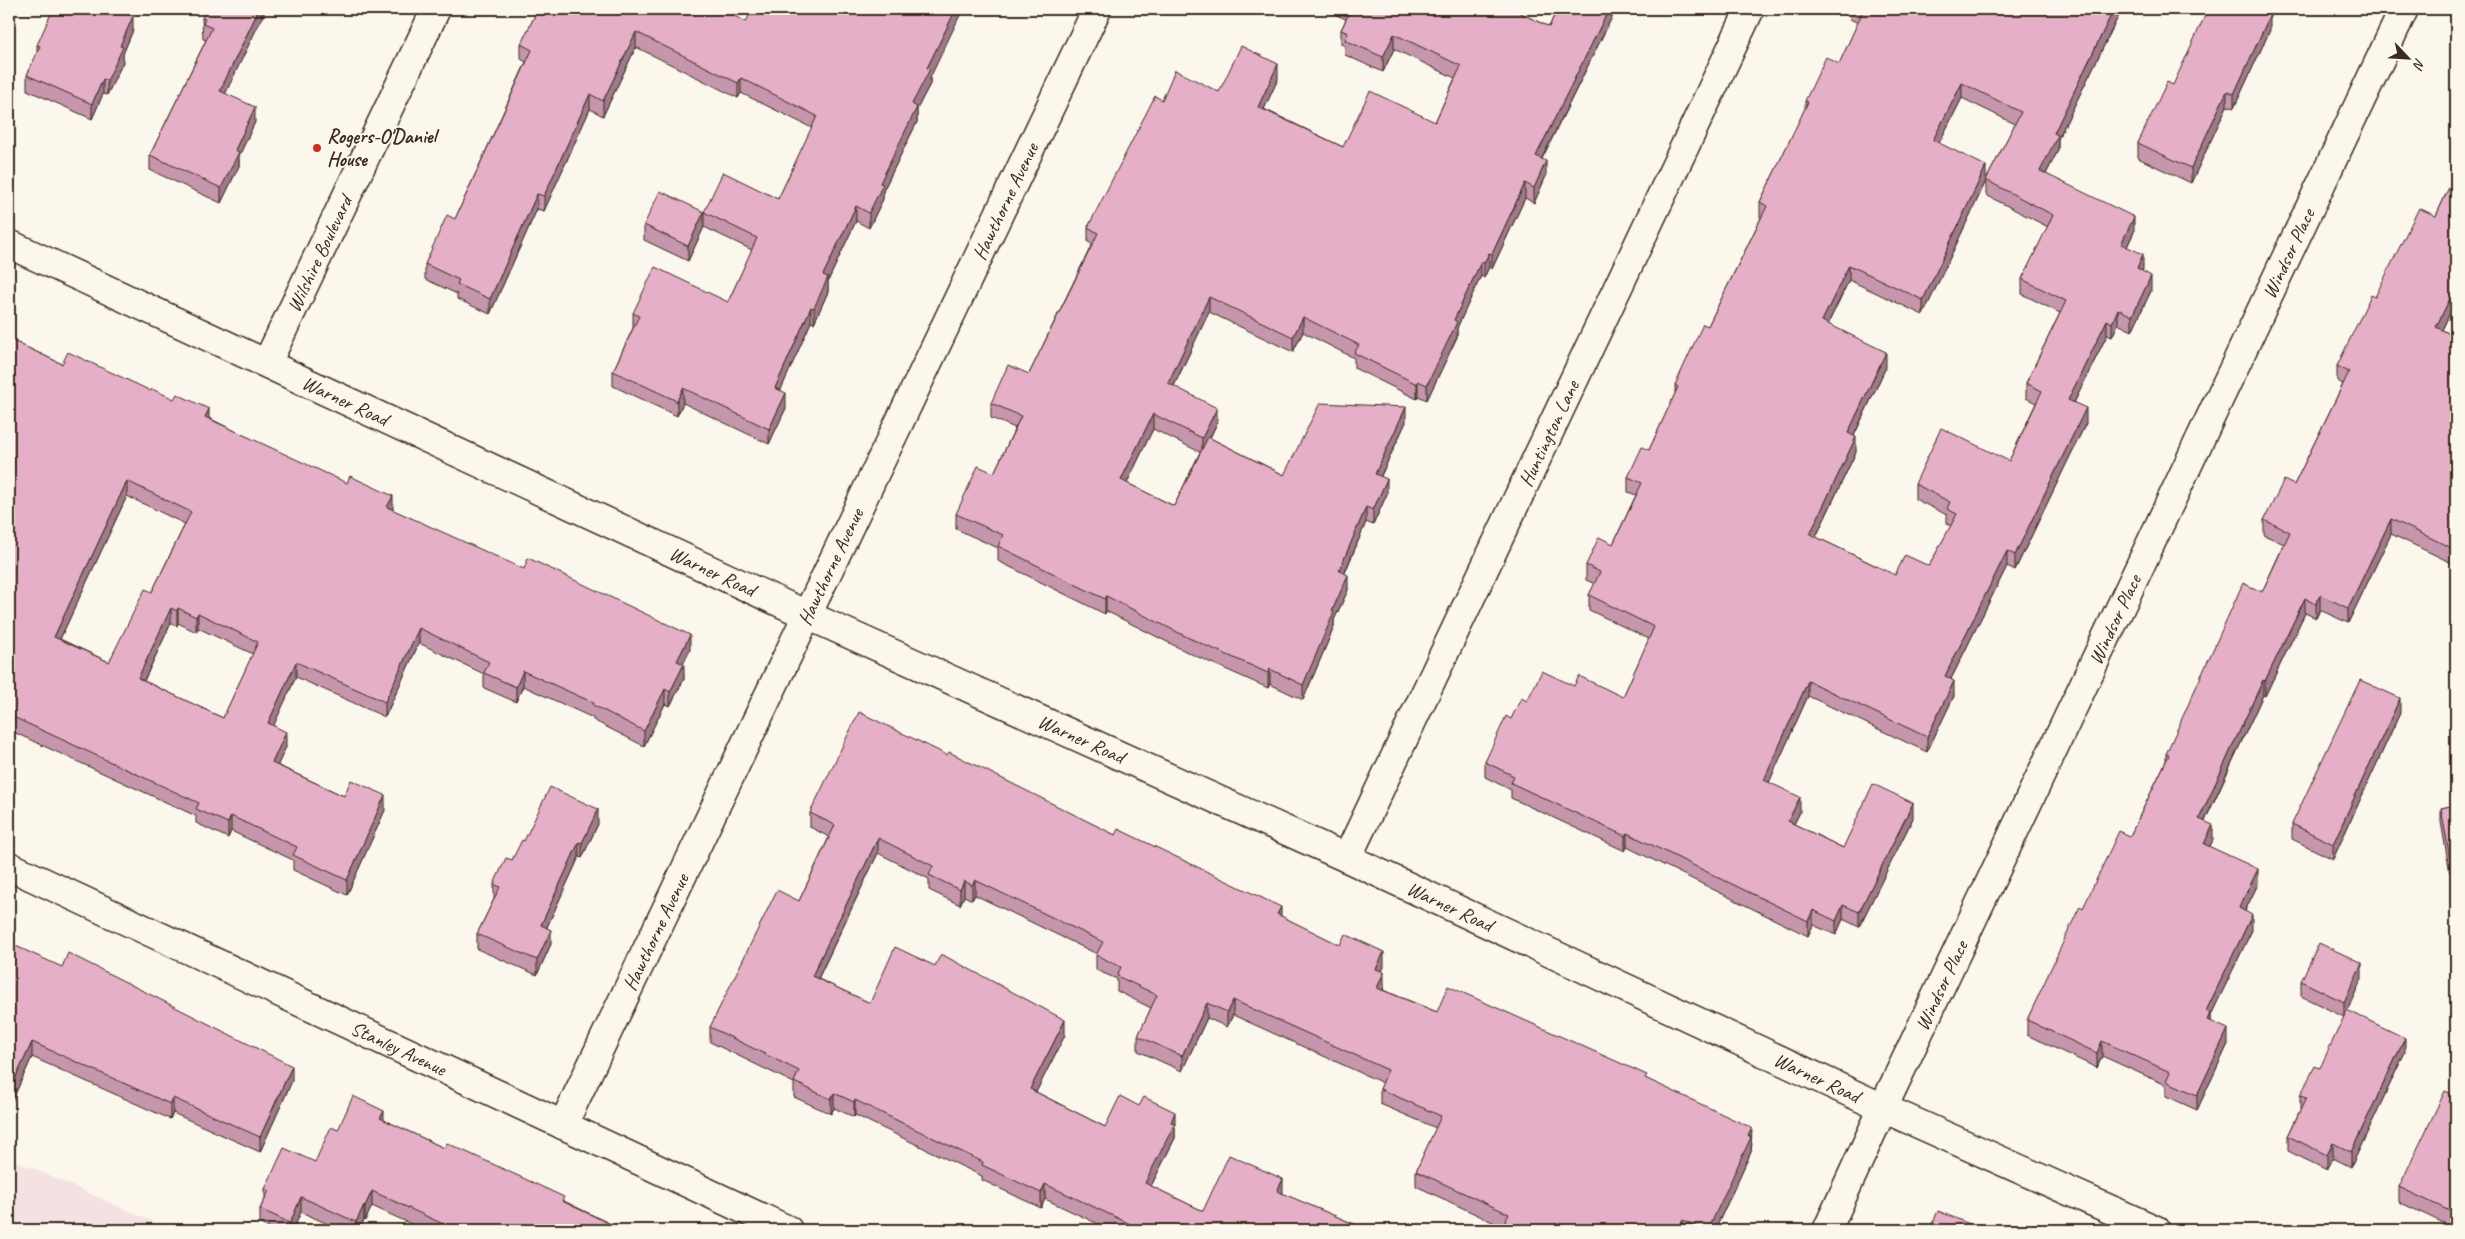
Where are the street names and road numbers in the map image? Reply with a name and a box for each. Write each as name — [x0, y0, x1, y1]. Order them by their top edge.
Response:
street label: Hawthorne Avenue — [967, 138, 1045, 264]
street label: Wilshire Boulevard — [281, 189, 359, 316]
street label: Windsor Place — [2257, 203, 2321, 303]
street label: Warner Road — [298, 370, 395, 433]
street label: Huntington Lane — [1513, 375, 1585, 491]
street label: Hawthorne Avenue — [792, 503, 870, 629]
street label: Warner Road — [665, 541, 762, 604]
street label: Windsor Place — [2083, 569, 2148, 668]
street label: Warner Road — [1034, 709, 1131, 771]
street label: Hawthorne Avenue — [617, 868, 695, 995]
street label: Warner Road — [1403, 876, 1500, 939]
street label: Windsor Place — [1910, 935, 1974, 1034]
street label: Stanley Avenue — [347, 1016, 451, 1082]
street label: Warner Road — [1770, 1047, 1867, 1110]

